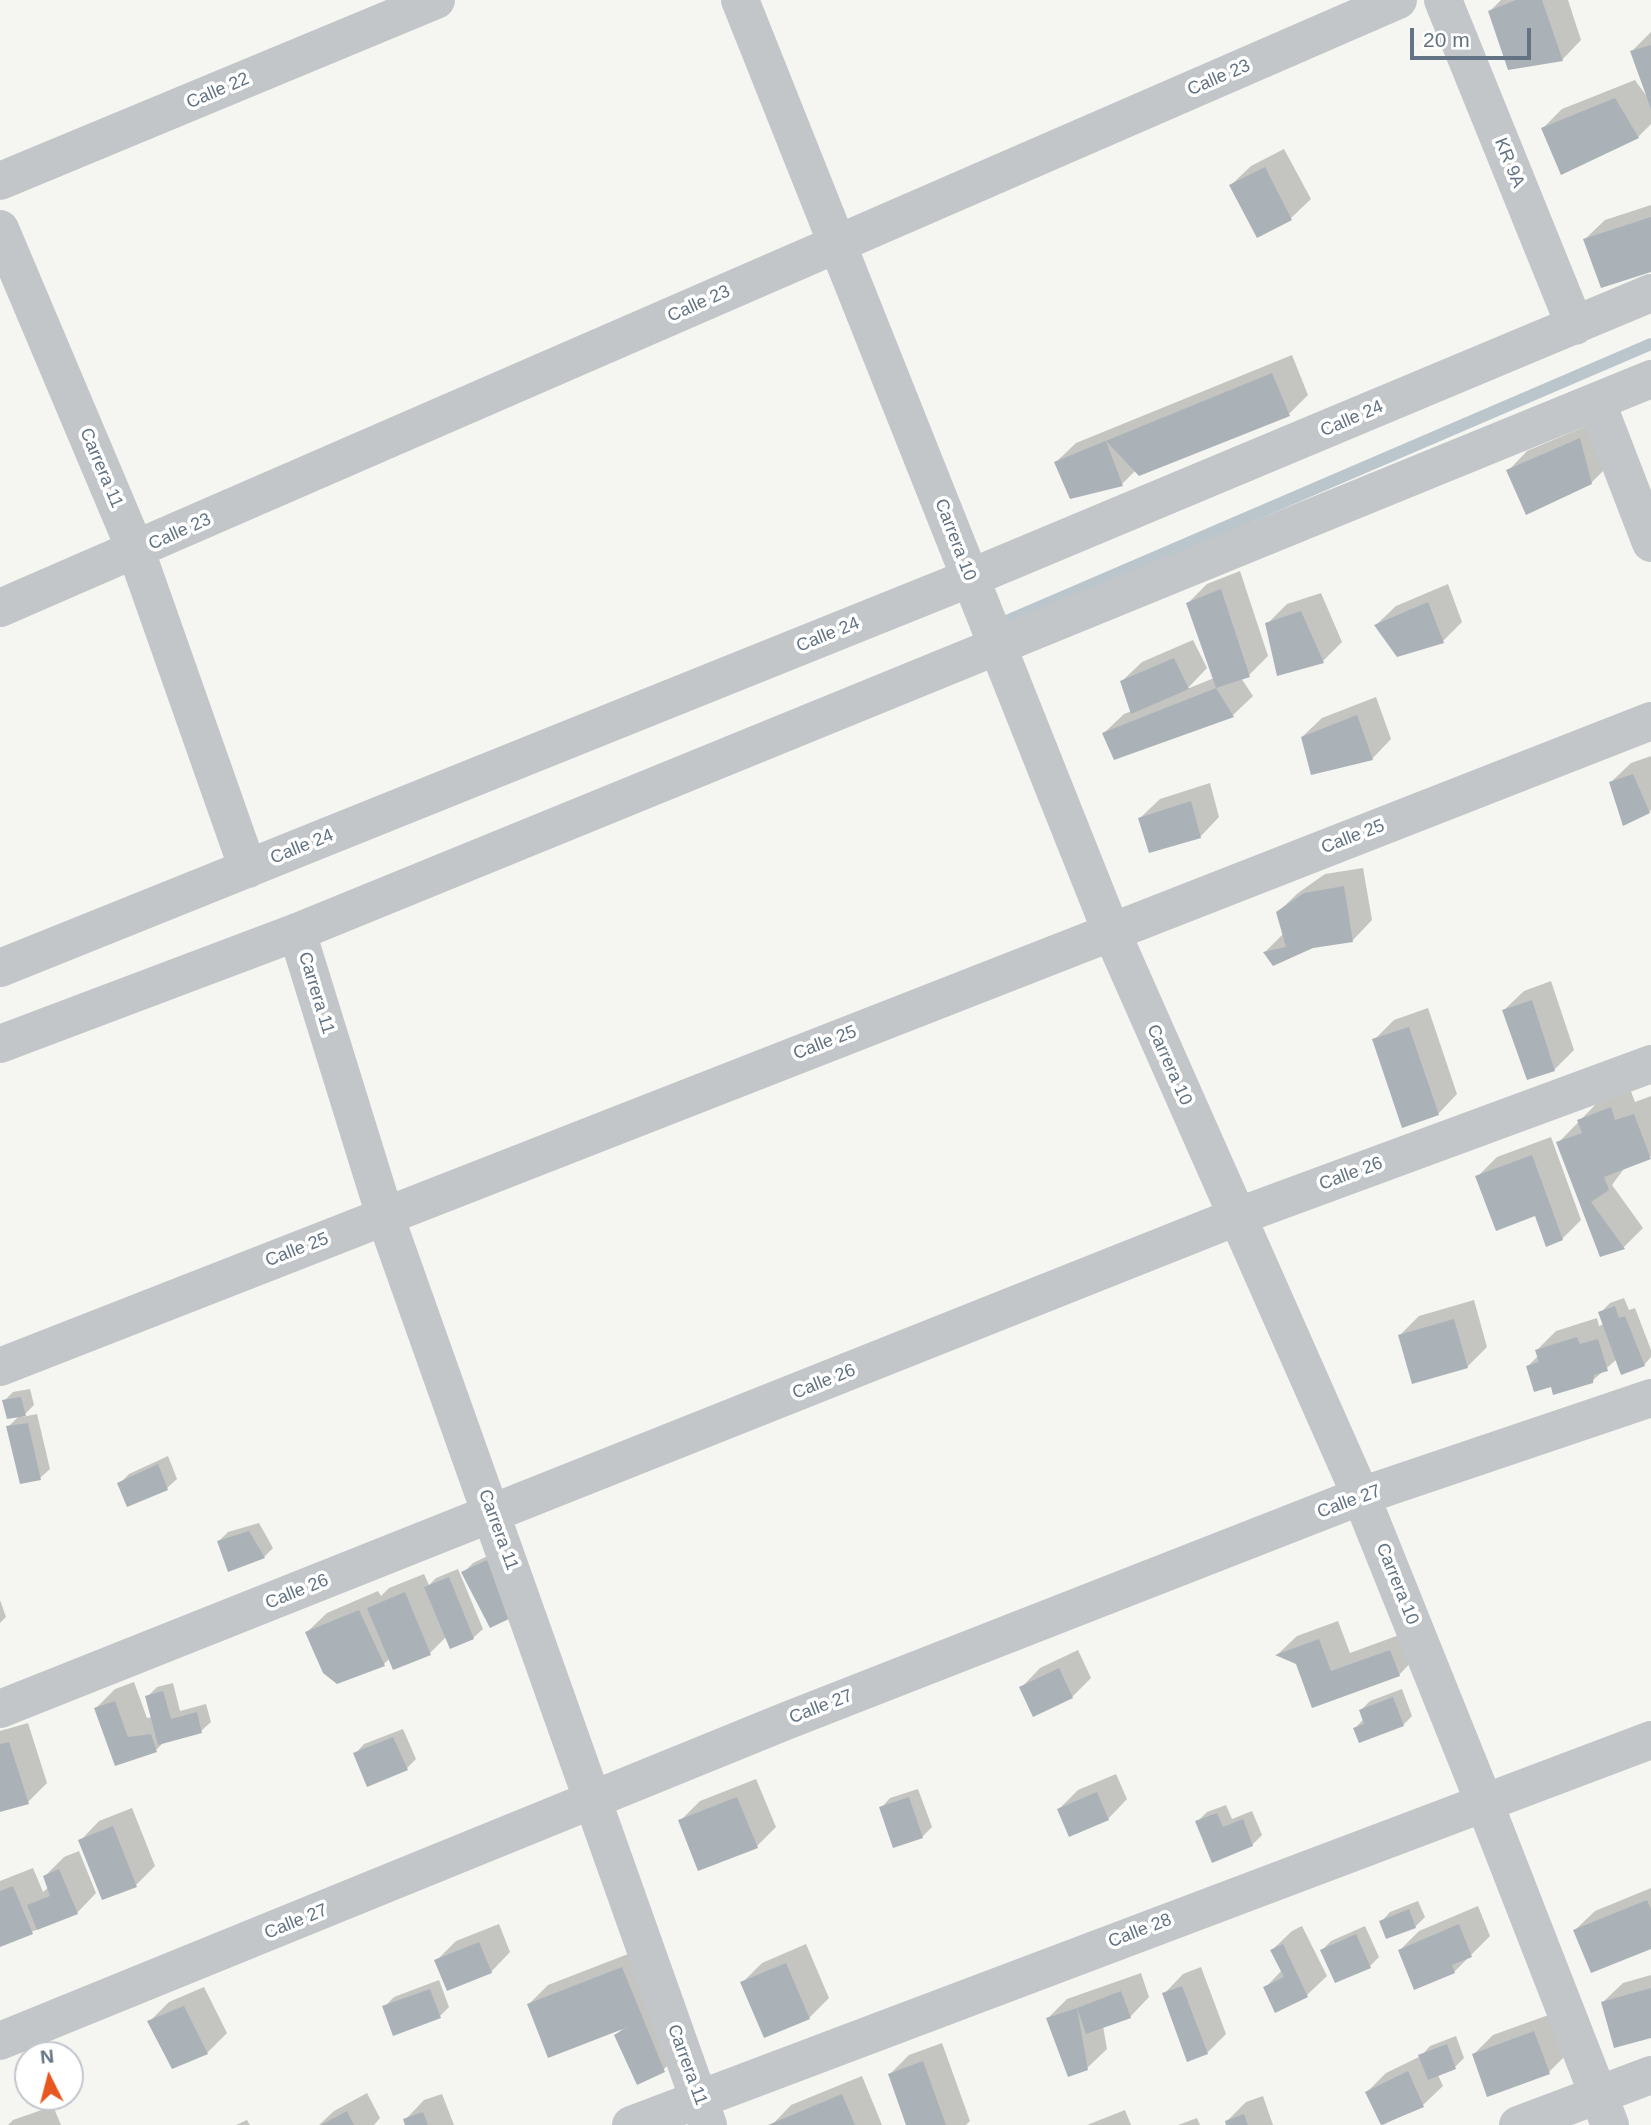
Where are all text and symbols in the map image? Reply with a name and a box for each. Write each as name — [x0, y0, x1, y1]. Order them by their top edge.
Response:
scale bar — [1413, 14, 1534, 58]
text: 20 m — [1423, 28, 1470, 51]
street label: Calle 23 — [1184, 55, 1254, 101]
street label: Calle 22 — [183, 68, 253, 114]
street label: KR 9A — [1489, 135, 1529, 191]
street label: Calle 23 — [664, 281, 734, 327]
street label: Calle 24 — [1317, 396, 1387, 442]
street label: Carrera 11 — [75, 425, 127, 511]
street label: Carrera 10 — [930, 496, 980, 584]
street label: Calle 23 — [145, 509, 215, 555]
street label: Calle 24 — [793, 613, 863, 657]
street label: Calle 25 — [1318, 815, 1388, 859]
street label: Calle 24 — [267, 825, 337, 869]
street label: Carrera 11 — [293, 949, 339, 1037]
street label: Calle 25 — [790, 1021, 860, 1065]
street label: Carrera 10 — [1142, 1021, 1196, 1109]
street label: Calle 26 — [1316, 1153, 1386, 1195]
street label: Calle 25 — [262, 1228, 332, 1272]
street label: Calle 26 — [789, 1360, 859, 1404]
street label: Calle 27 — [1314, 1481, 1384, 1523]
street label: Carrera 11 — [473, 1487, 523, 1573]
street label: Carrera 10 — [1371, 1540, 1423, 1628]
street label: Calle 26 — [262, 1570, 332, 1614]
street label: Calle 27 — [786, 1685, 856, 1729]
street label: Calle 27 — [261, 1900, 331, 1944]
street label: Calle 28 — [1105, 1909, 1175, 1953]
street label: Carrera 11 — [662, 2022, 712, 2108]
north arrow — [14, 2041, 84, 2111]
text: N — [39, 2045, 55, 2068]

